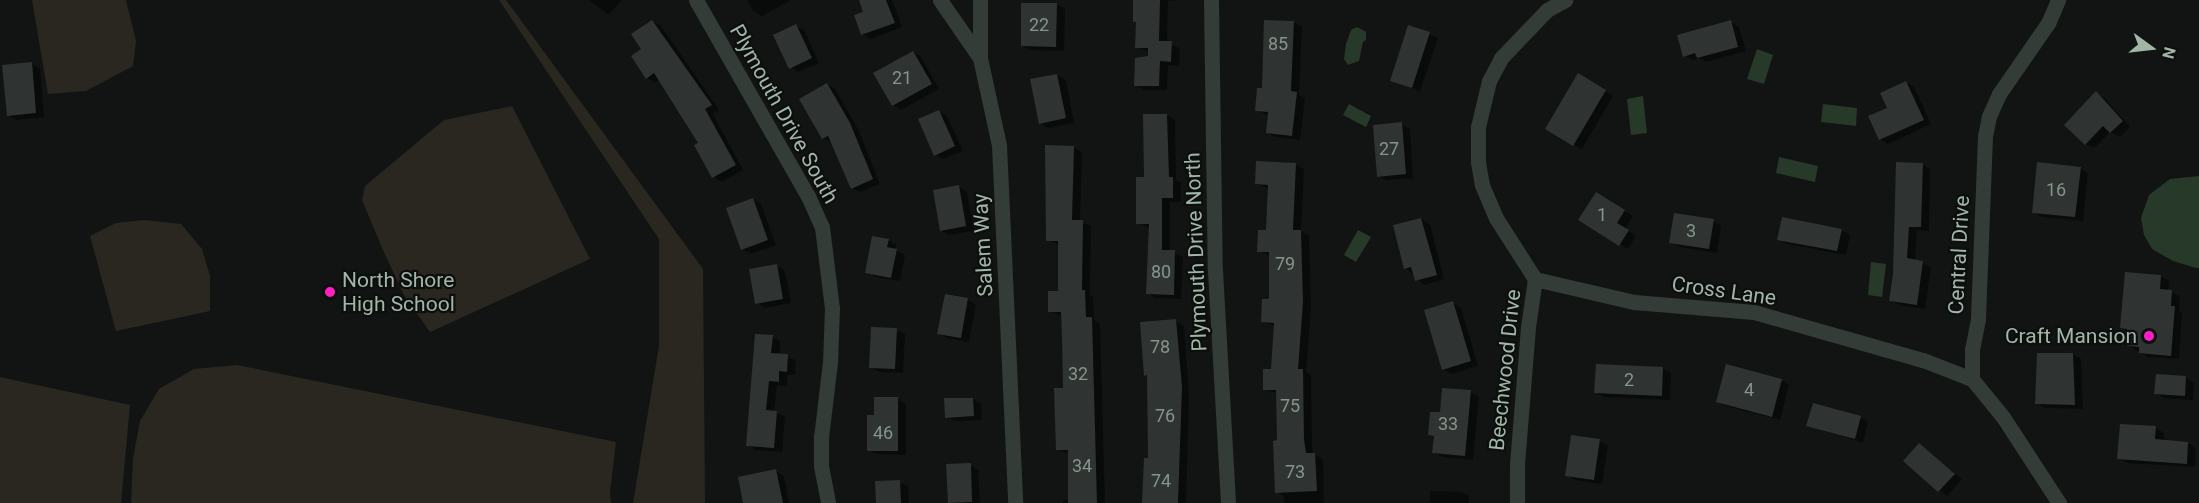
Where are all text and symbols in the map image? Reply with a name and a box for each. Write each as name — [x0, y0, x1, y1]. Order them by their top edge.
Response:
house number: 22 — [1029, 14, 1049, 36]
north arrow — [2121, 18, 2181, 78]
street label: Plymouth Drive South — [724, 20, 844, 208]
house number: 85 — [1268, 33, 1288, 55]
text: N — [2158, 45, 2180, 61]
house number: 21 — [892, 67, 912, 89]
house number: 27 — [1379, 138, 1399, 160]
street label: Plymouth Drive North — [1180, 152, 1212, 352]
house number: 16 — [2046, 179, 2066, 201]
street label: Salem Way — [968, 193, 998, 297]
street label: Central Drive — [1943, 195, 1975, 315]
house number: 1 — [1597, 204, 1607, 226]
house number: 3 — [1686, 220, 1696, 242]
house number: 79 — [1275, 253, 1295, 275]
house number: 80 — [1151, 261, 1171, 283]
place label: North Shore High School — [342, 267, 455, 317]
street label: Cross Lane — [1670, 271, 1778, 311]
marker: North Shore High School — [323, 285, 337, 299]
street label: Beechwood Drive — [1484, 288, 1526, 452]
place label: Craft Mansion — [2005, 323, 2137, 349]
marker: Craft Mansion — [2142, 329, 2156, 343]
house number: 78 — [1150, 336, 1170, 358]
house number: 32 — [1068, 363, 1088, 385]
house number: 2 — [1624, 369, 1634, 391]
house number: 4 — [1744, 379, 1754, 401]
house number: 75 — [1280, 395, 1300, 417]
house number: 76 — [1155, 405, 1175, 427]
house number: 33 — [1438, 413, 1458, 435]
house number: 46 — [873, 422, 893, 444]
house number: 34 — [1072, 455, 1092, 477]
house number: 73 — [1285, 461, 1305, 483]
house number: 74 — [1151, 470, 1171, 492]

